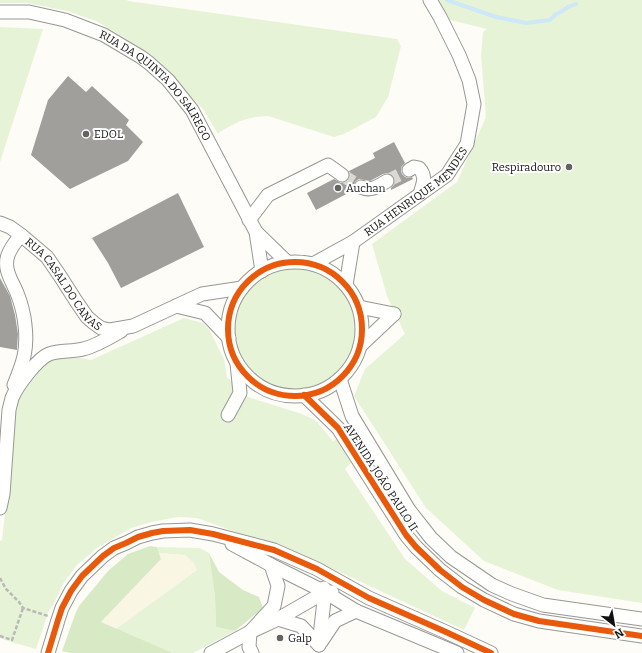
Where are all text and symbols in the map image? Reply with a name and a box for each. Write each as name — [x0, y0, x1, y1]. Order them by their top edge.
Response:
street label: RUA DA QUINTA DO SALREGO — [98, 28, 213, 143]
place label: EDOL — [94, 128, 123, 141]
marker: EDOL — [81, 129, 91, 139]
street label: RUA HENRIQUE MENDES — [362, 145, 470, 239]
place label: Respiradouro — [492, 161, 561, 174]
marker: Respiradouro — [564, 162, 574, 172]
place label: Auchan — [346, 182, 386, 195]
marker: Auchan — [333, 183, 343, 193]
street label: RUA CASAL DO CANAS — [22, 235, 104, 333]
street label: AVENIDA JOÃO PAULO II — [341, 421, 420, 534]
north arrow — [594, 605, 634, 645]
text: N — [611, 625, 626, 641]
place label: Galp — [288, 632, 312, 645]
marker: Galp — [275, 633, 285, 643]

